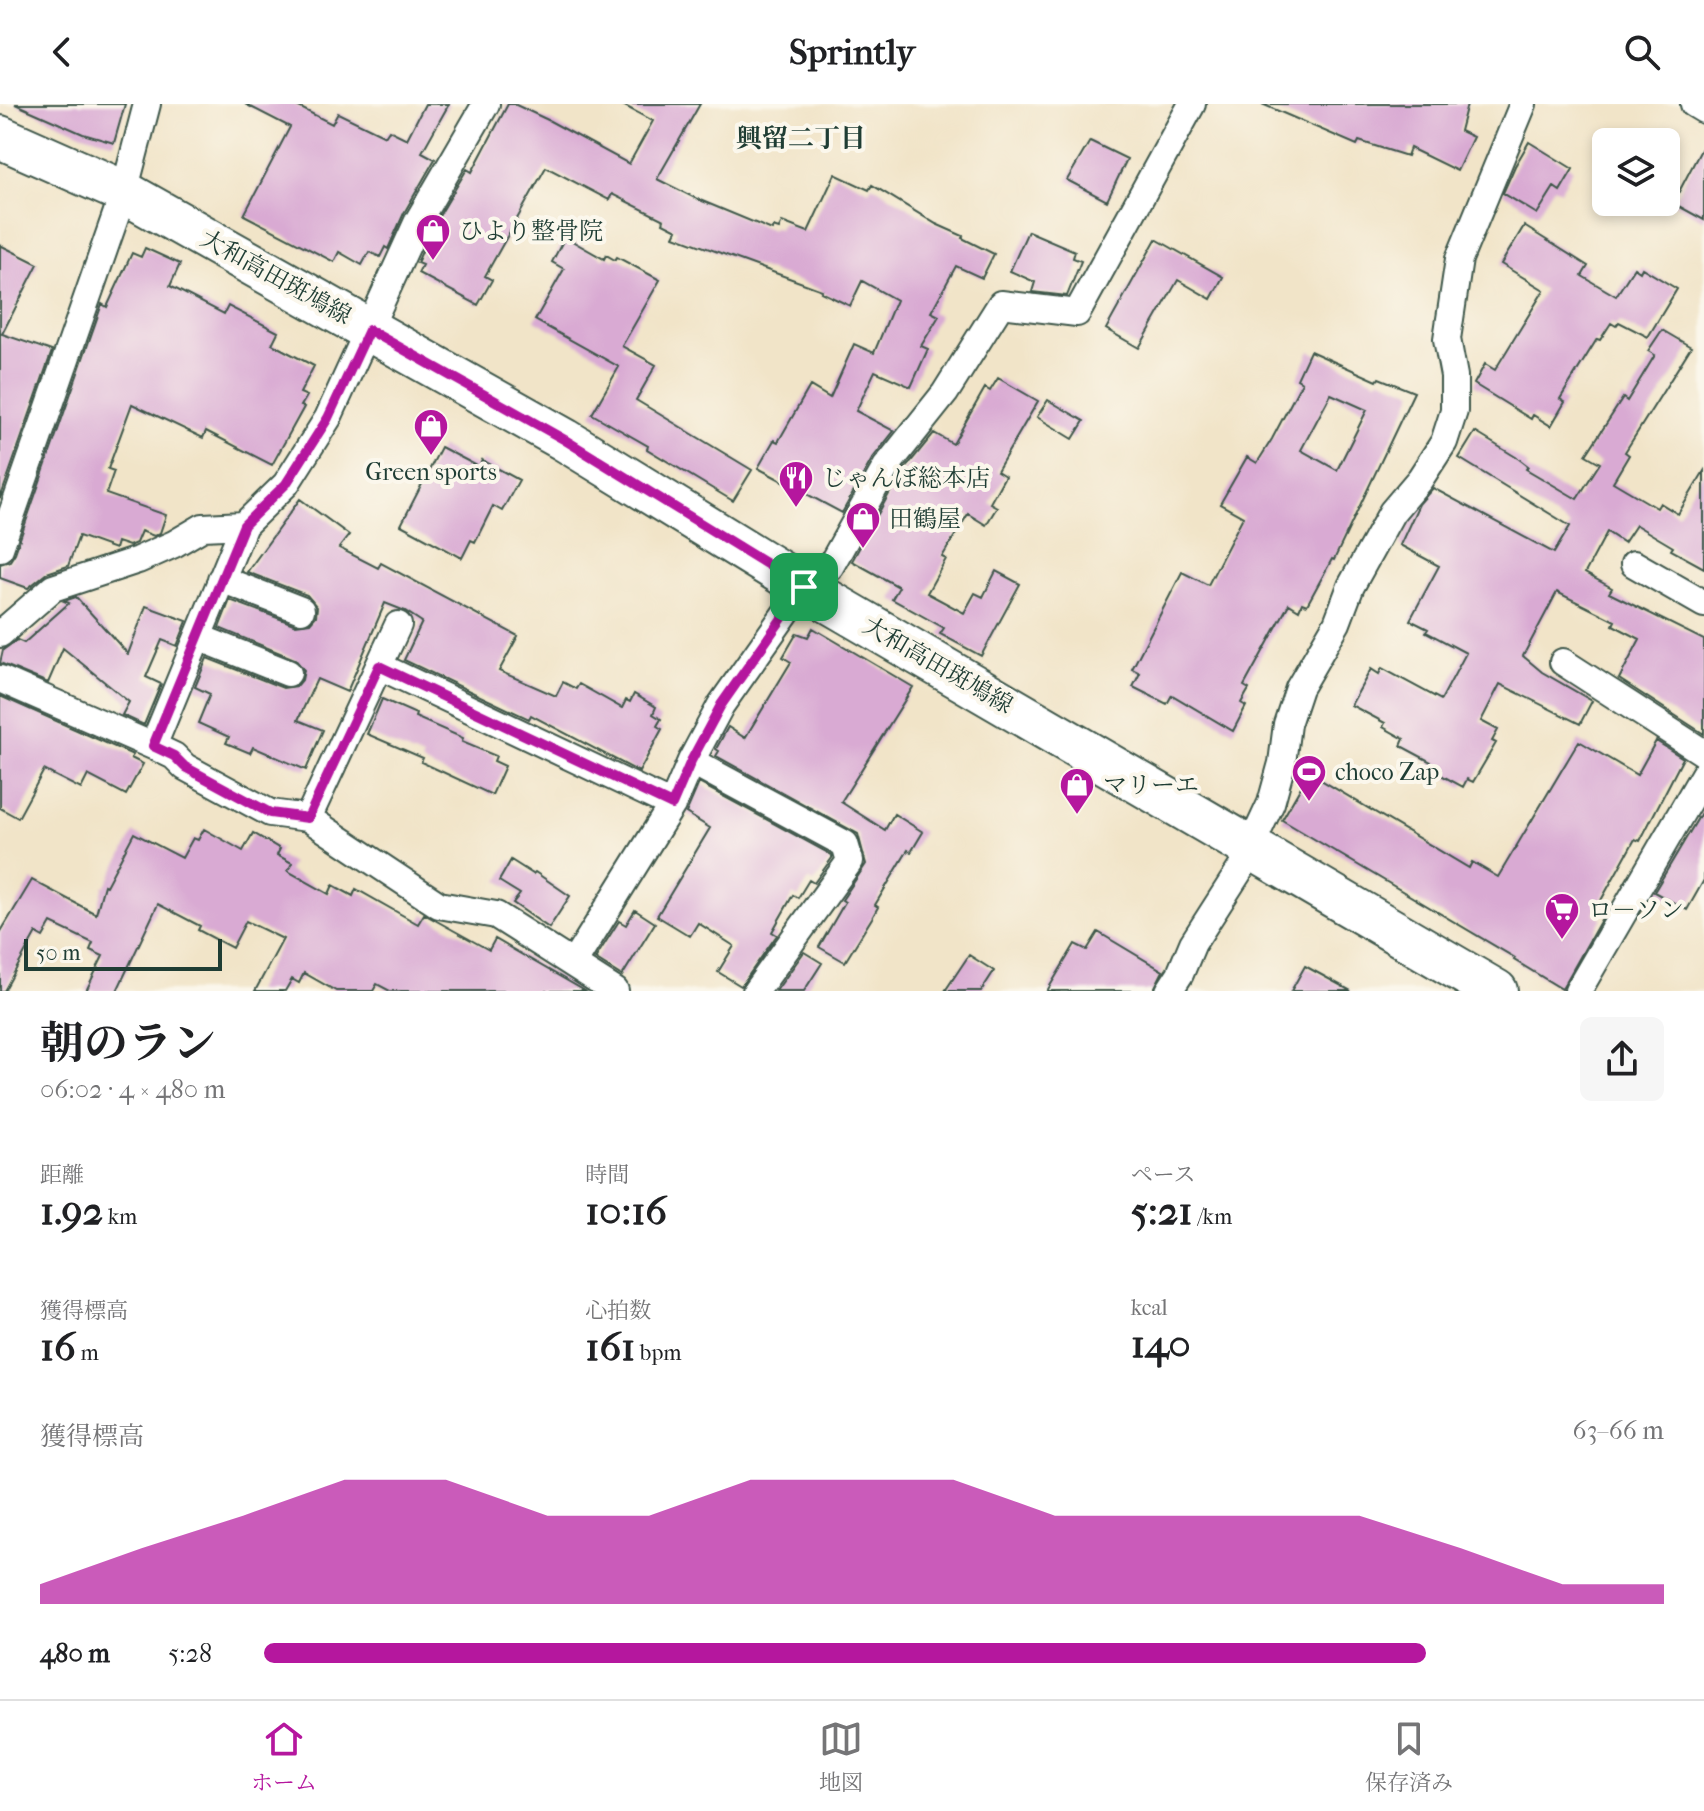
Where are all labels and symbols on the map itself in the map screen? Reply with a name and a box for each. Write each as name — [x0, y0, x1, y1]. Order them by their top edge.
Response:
district label: 興留二丁目 — [736, 123, 866, 154]
shop icon: ひより整骨院 — [414, 212, 452, 262]
place label: ひより整骨院 — [459, 217, 603, 245]
street label: 大和高田斑鳩線 — [196, 224, 356, 330]
shop icon: Green sports — [412, 407, 450, 457]
place label: Green sports — [365, 458, 497, 486]
restaurant icon: じゃんぼ総本店 — [777, 459, 815, 509]
place label: じゃんぼ総本店 — [822, 464, 990, 492]
shop icon: 田鶴屋 — [844, 500, 882, 550]
place label: 田鶴屋 — [889, 505, 961, 533]
pin — [770, 553, 838, 621]
street label: 大和高田斑鳩線 — [858, 611, 1018, 719]
sports icon: choco Zap — [1290, 753, 1328, 803]
place label: choco Zap — [1335, 758, 1439, 786]
shop icon: マリーエ — [1058, 766, 1096, 816]
place label: マリーエ — [1103, 771, 1199, 799]
supermarket icon: ロ－ソン — [1543, 891, 1581, 941]
place label: ロ－ソン — [1588, 896, 1684, 924]
scale bar — [24, 935, 222, 971]

